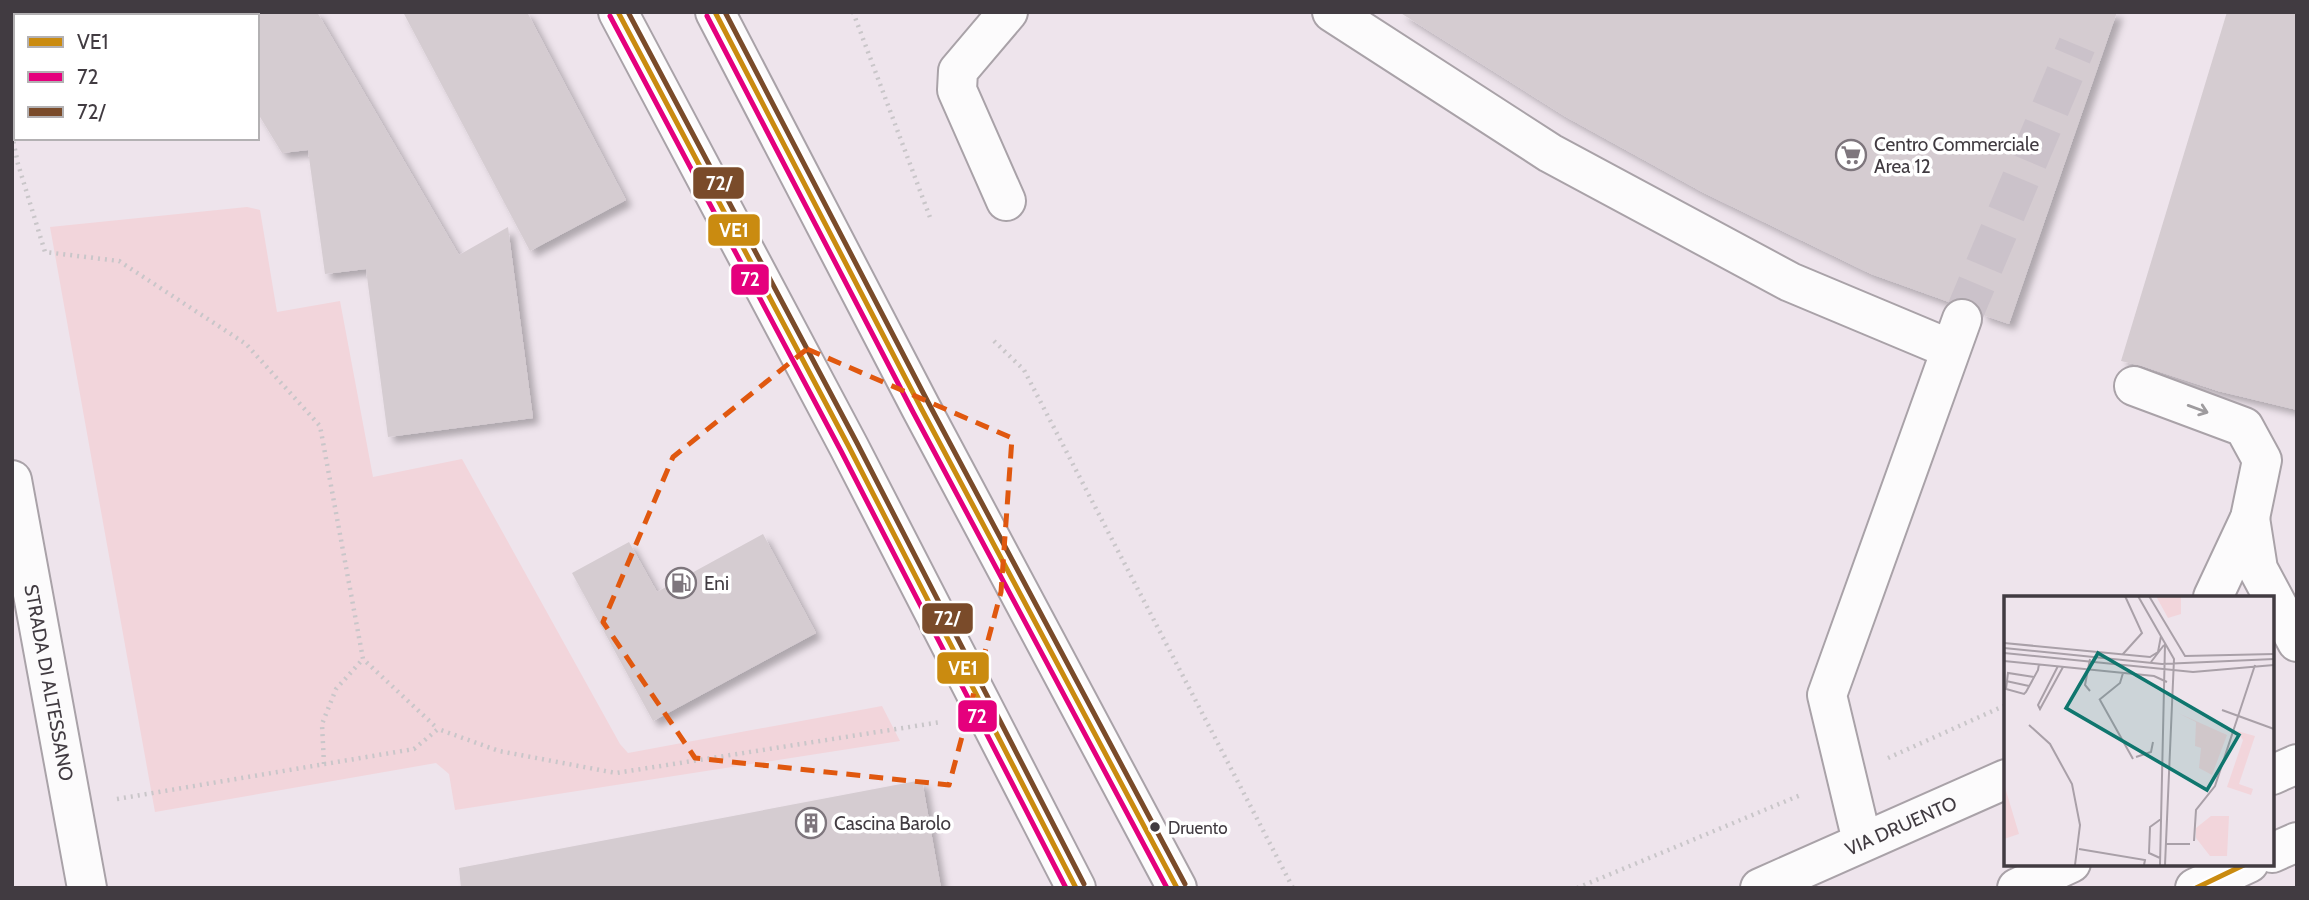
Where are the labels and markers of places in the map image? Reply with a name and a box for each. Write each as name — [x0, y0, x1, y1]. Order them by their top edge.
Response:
place label: Centro Commerciale Area 12 — [1874, 133, 2039, 178]
supermarket icon: Centro Commerciale Area 12 — [1834, 138, 1868, 172]
fuel station icon: Eni — [664, 566, 698, 600]
place label: Eni — [704, 572, 729, 595]
building icon: Cascina Barolo — [794, 806, 828, 840]
place label: Cascina Barolo — [834, 812, 951, 835]
place label: Druento — [1168, 818, 1228, 838]
marker: Druento — [1148, 820, 1162, 834]

